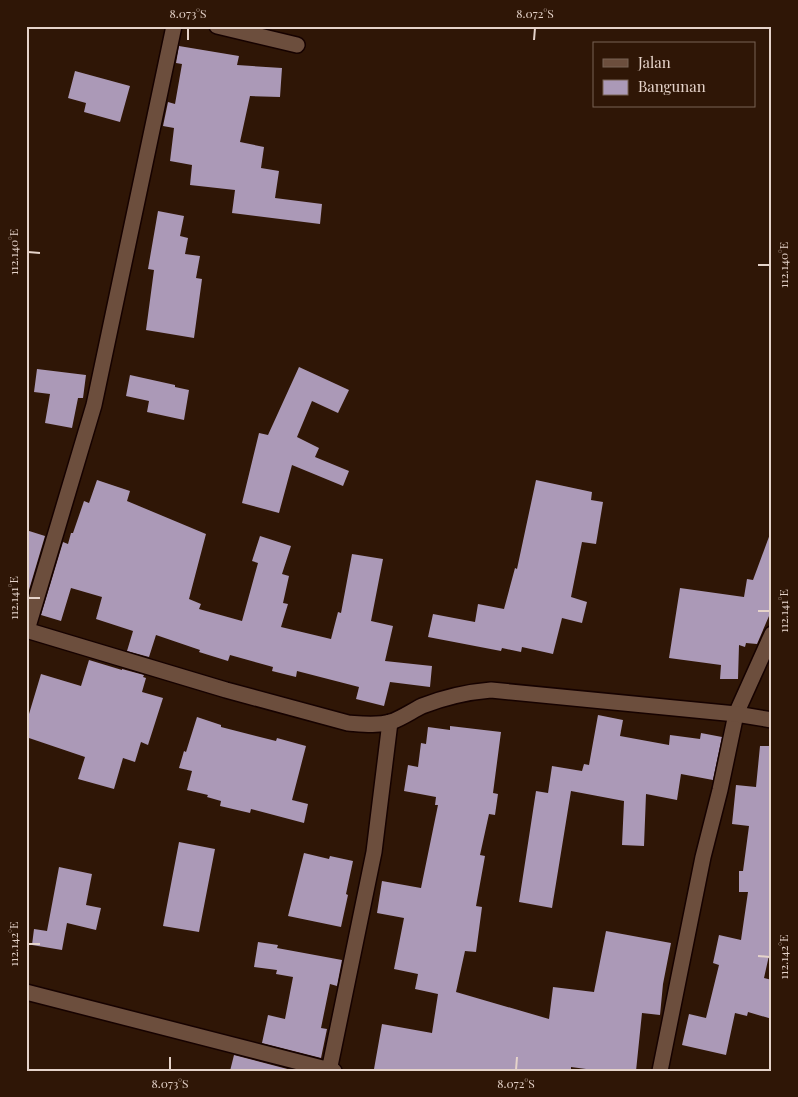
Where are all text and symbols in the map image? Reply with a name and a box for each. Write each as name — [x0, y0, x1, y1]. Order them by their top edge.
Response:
text: 8.073°S — [170, 5, 206, 21]
text: 8.072°S — [516, 5, 554, 21]
legend — [593, 42, 756, 108]
text: Jalan — [637, 52, 671, 72]
text: Bangunan — [638, 76, 706, 96]
text: 112.140°E — [5, 229, 21, 275]
text: 112.140°E — [775, 242, 791, 288]
text: 112.141°E — [5, 576, 21, 620]
text: 112.141°E — [775, 589, 791, 633]
text: 112.142°E — [5, 922, 21, 966]
text: 112.142°E — [775, 935, 791, 979]
text: 8.073°S — [152, 1075, 188, 1091]
text: 8.072°S — [497, 1075, 535, 1091]

